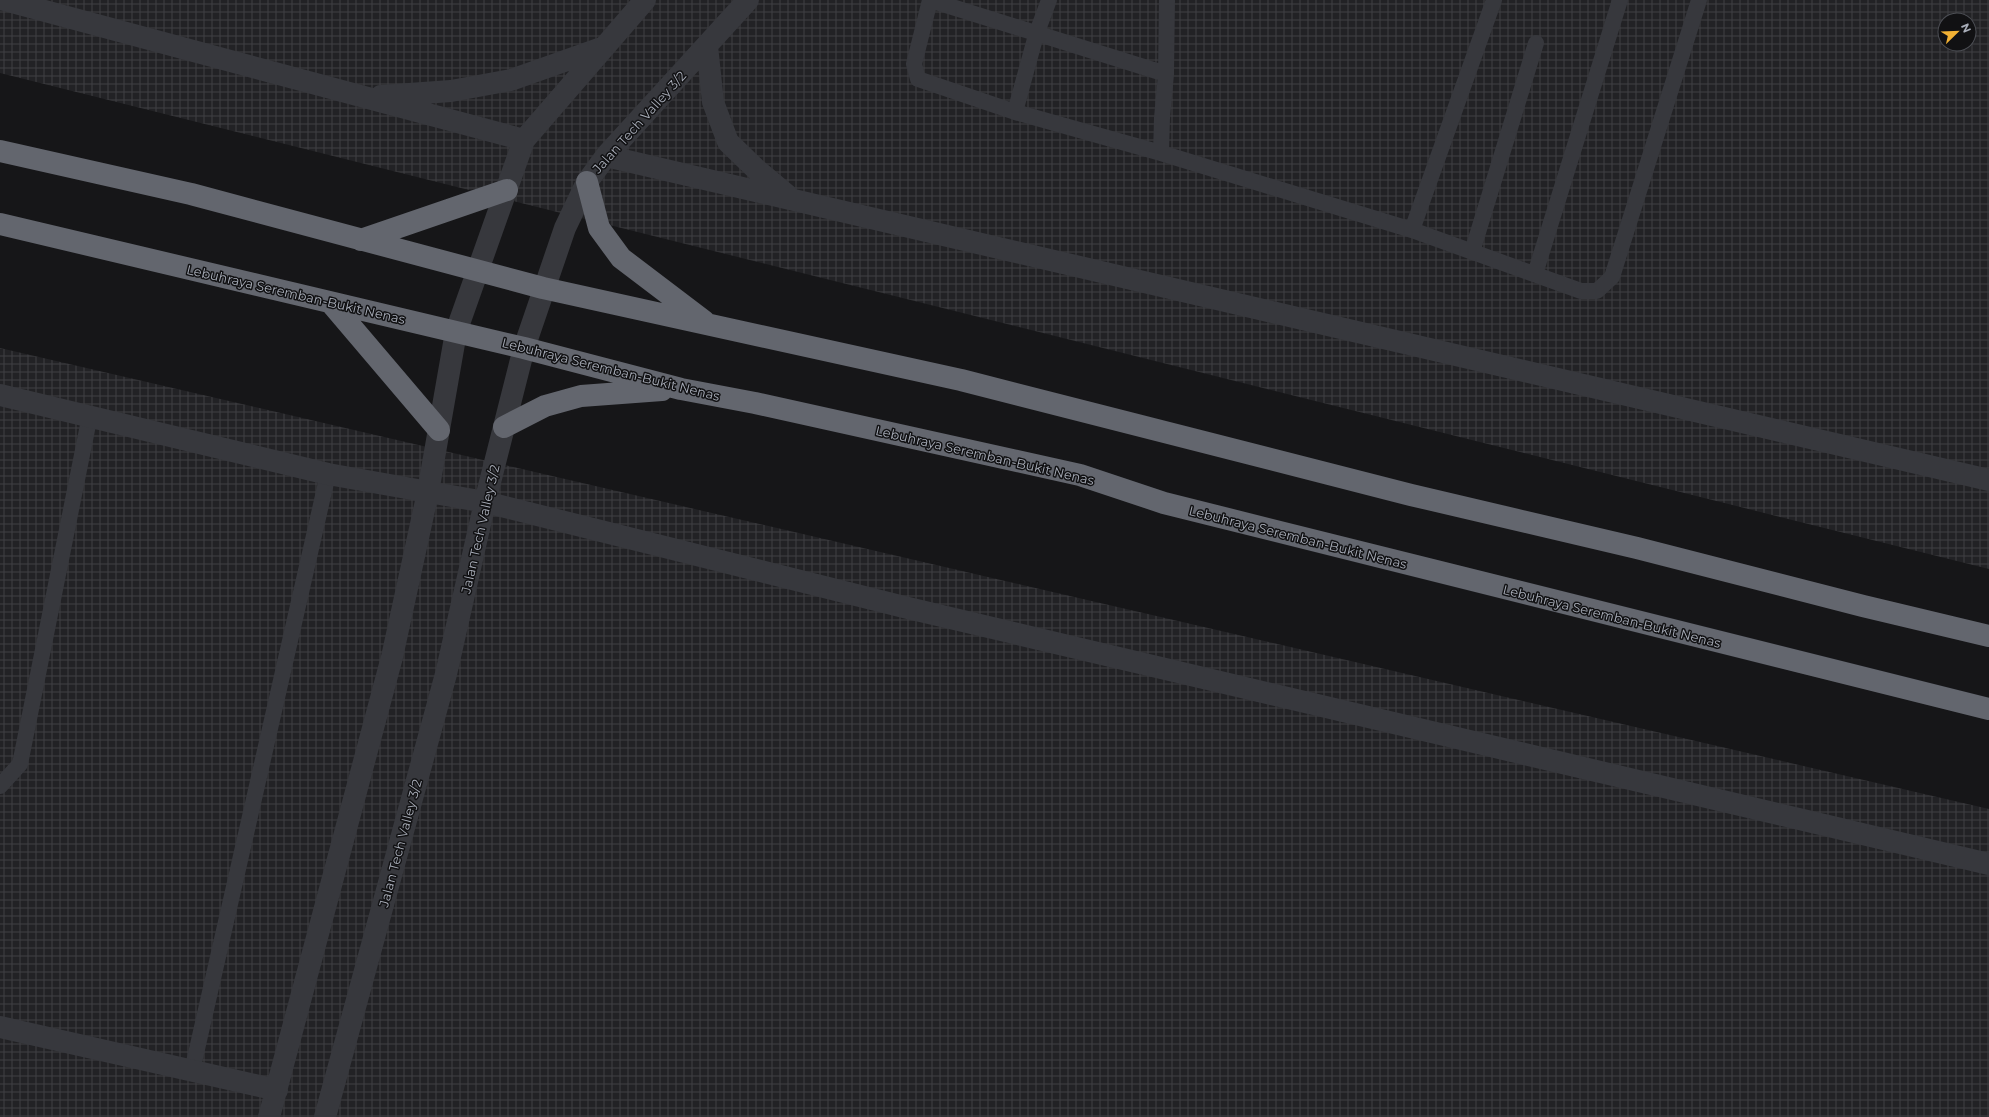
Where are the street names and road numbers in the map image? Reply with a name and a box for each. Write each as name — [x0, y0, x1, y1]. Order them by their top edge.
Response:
street label: Jalan Tech Valley 3/2 — [588, 68, 689, 177]
street label: Lebuhraya Seremban-Bukit Nenas — [185, 261, 407, 327]
street label: Lebuhraya Seremban-Bukit Nenas — [500, 334, 722, 404]
street label: Lebuhraya Seremban-Bukit Nenas — [874, 422, 1096, 488]
street label: Jalan Tech Valley 3/2 — [457, 463, 503, 596]
street label: Lebuhraya Seremban-Bukit Nenas — [1187, 502, 1409, 572]
street label: Lebuhraya Seremban-Bukit Nenas — [1501, 581, 1723, 651]
street label: Jalan Tech Valley 3/2 — [375, 777, 425, 910]

